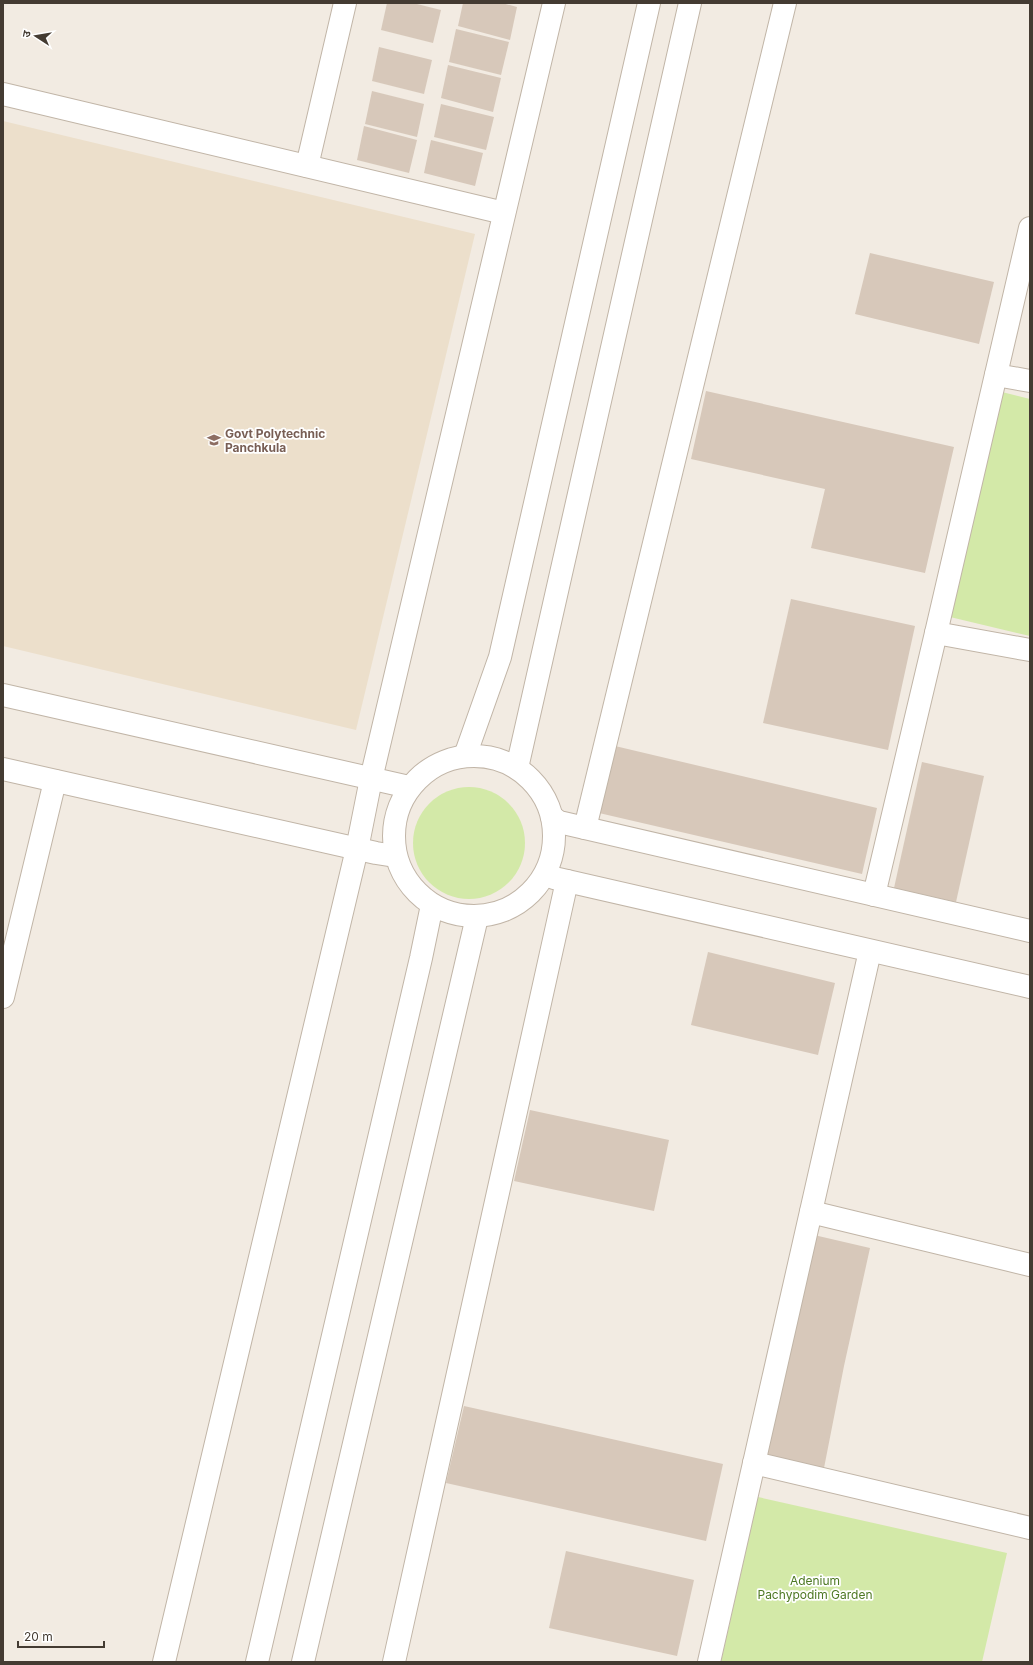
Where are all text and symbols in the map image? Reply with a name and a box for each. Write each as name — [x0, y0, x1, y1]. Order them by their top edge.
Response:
north arrow — [16, 16, 56, 56]
text: उ — [19, 29, 34, 39]
place label: Govt Polytechnic Panchkula — [225, 426, 325, 455]
school or university icon: Govt Polytechnic Panchkula — [206, 432, 222, 448]
park label: Adenium Pachypodim Garden — [757, 1573, 873, 1602]
scale bar — [18, 1623, 104, 1649]
text: 20 m — [24, 1629, 53, 1644]

